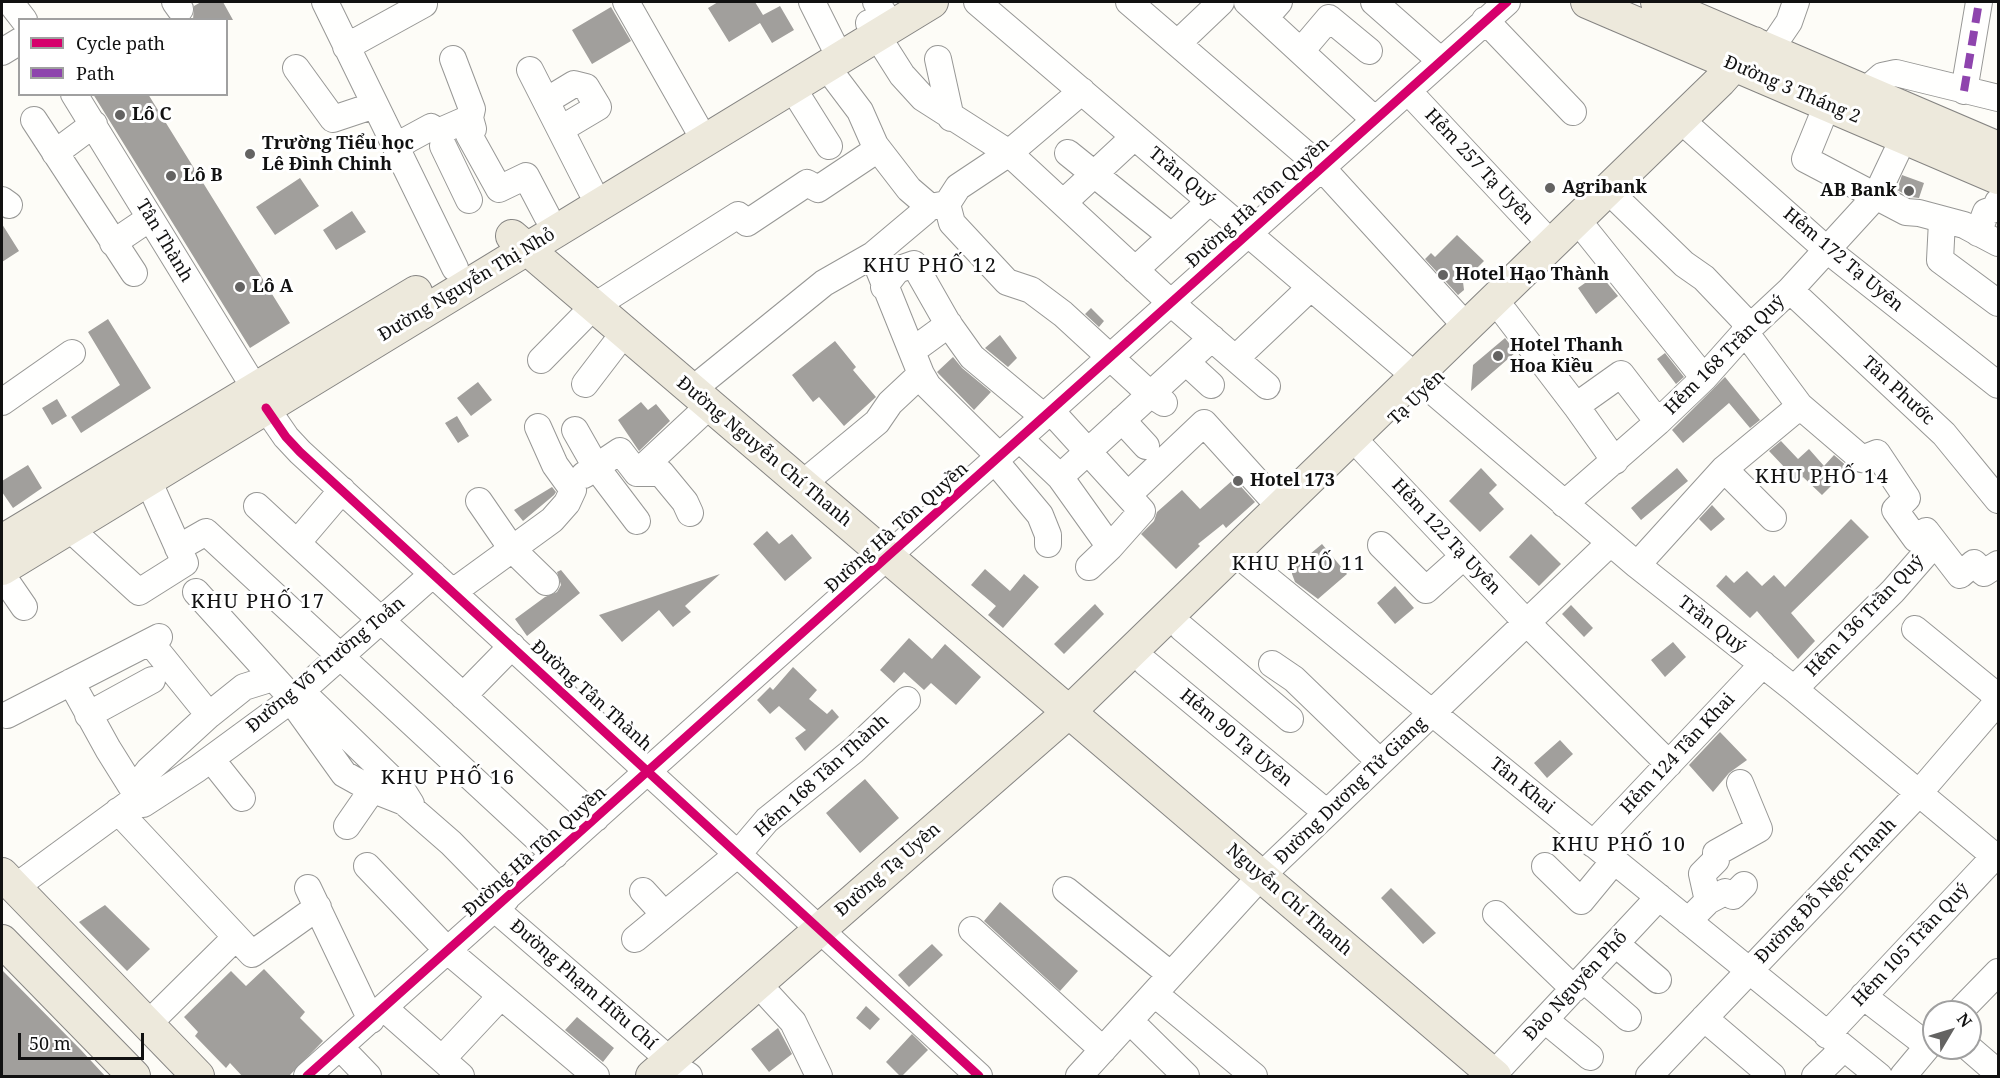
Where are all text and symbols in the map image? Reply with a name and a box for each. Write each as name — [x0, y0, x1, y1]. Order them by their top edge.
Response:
legend — [18, 18, 228, 96]
text: Cycle path — [76, 31, 165, 55]
street label: Đường 3 Tháng 2 — [1721, 52, 1863, 128]
text: Path — [76, 61, 115, 85]
place label: Lô C — [132, 104, 172, 126]
street label: Hẻm 257 Tạ Uyên — [1420, 105, 1538, 229]
marker: Lô C — [113, 108, 127, 122]
place label: Trường Tiểu học Lê Đình Chinh — [262, 133, 414, 176]
street label: Đường Hà Tôn Quyền — [1182, 133, 1334, 273]
street label: Trần Quý — [1144, 143, 1220, 211]
marker: Trường Tiểu học Lê Đình Chinh — [243, 147, 257, 161]
place label: Lô B — [183, 165, 223, 187]
marker: Lô B — [164, 169, 178, 183]
place label: Agribank — [1562, 177, 1647, 199]
place label: AB Bank — [1820, 180, 1897, 202]
marker: Agribank — [1543, 181, 1557, 195]
marker: AB Bank — [1902, 184, 1916, 198]
street label: Tân Thành — [131, 196, 197, 286]
street label: Hẻm 172 Tạ Uyên — [1779, 203, 1907, 317]
street label: Đường Nguyễn Thị Nhỏ — [375, 224, 559, 346]
district label: KHU PHỐ 12 — [863, 254, 997, 278]
place label: Hotel Hạo Thành — [1455, 264, 1609, 286]
marker: Hotel Hạo Thành — [1436, 268, 1450, 282]
place label: Lô A — [252, 276, 293, 298]
marker: Lô A — [233, 280, 247, 294]
street label: Hẻm 168 Trần Quý — [1660, 290, 1790, 420]
place label: Hotel Thanh Hoa Kiều — [1510, 335, 1623, 378]
marker: Hotel Thanh Hoa Kiều — [1491, 349, 1505, 363]
street label: Tân Phước — [1857, 352, 1939, 430]
street label: Tạ Uyên — [1384, 366, 1450, 430]
street label: Đường Nguyễn Chí Thanh — [672, 372, 856, 532]
street label: Đường Hà Tôn Quyền — [821, 458, 973, 598]
district label: KHU PHỐ 14 — [1755, 465, 1889, 489]
place label: Hotel 173 — [1250, 470, 1335, 492]
marker: Hotel 173 — [1231, 474, 1245, 488]
street label: Hẻm 122 Tạ Uyên — [1387, 475, 1505, 599]
street label: Hẻm 136 Trần Quý — [1801, 551, 1929, 681]
district label: KHU PHỐ 11 — [1232, 552, 1366, 576]
district label: KHU PHỐ 17 — [191, 590, 325, 614]
street label: Đường Võ Trường Toản — [243, 592, 409, 738]
street label: Trần Quý — [1674, 592, 1750, 658]
street label: Đường Tân Thành — [526, 636, 656, 756]
street label: Hẻm 90 Tạ Uyên — [1175, 685, 1297, 791]
street label: Hẻm 124 Tân Khai — [1616, 689, 1740, 819]
street label: Hẻm 168 Tân Thành — [750, 710, 894, 842]
street label: Đường Dương Tử Giang — [1271, 713, 1431, 869]
street label: Tân Khai — [1485, 753, 1559, 819]
district label: KHU PHỐ 16 — [381, 766, 515, 790]
street label: Đường Hà Tôn Quyền — [459, 782, 611, 922]
street label: Đường Đỗ Ngọc Thạnh — [1751, 814, 1901, 968]
street label: Đường Tạ Uyên — [831, 819, 945, 921]
district label: KHU PHỐ 10 — [1552, 833, 1686, 857]
street label: Nguyễn Chí Thanh — [1222, 840, 1356, 960]
street label: Hẻm 105 Trần Quý — [1848, 879, 1974, 1011]
street label: Đường Phạm Hữu Chí — [505, 915, 661, 1055]
street label: Đào Nguyên Phổ — [1520, 927, 1632, 1045]
north arrow — [1922, 1000, 1982, 1060]
text: N — [1952, 1008, 1977, 1032]
scale bar — [21, 1021, 147, 1059]
text: 50 m — [29, 1031, 71, 1055]

